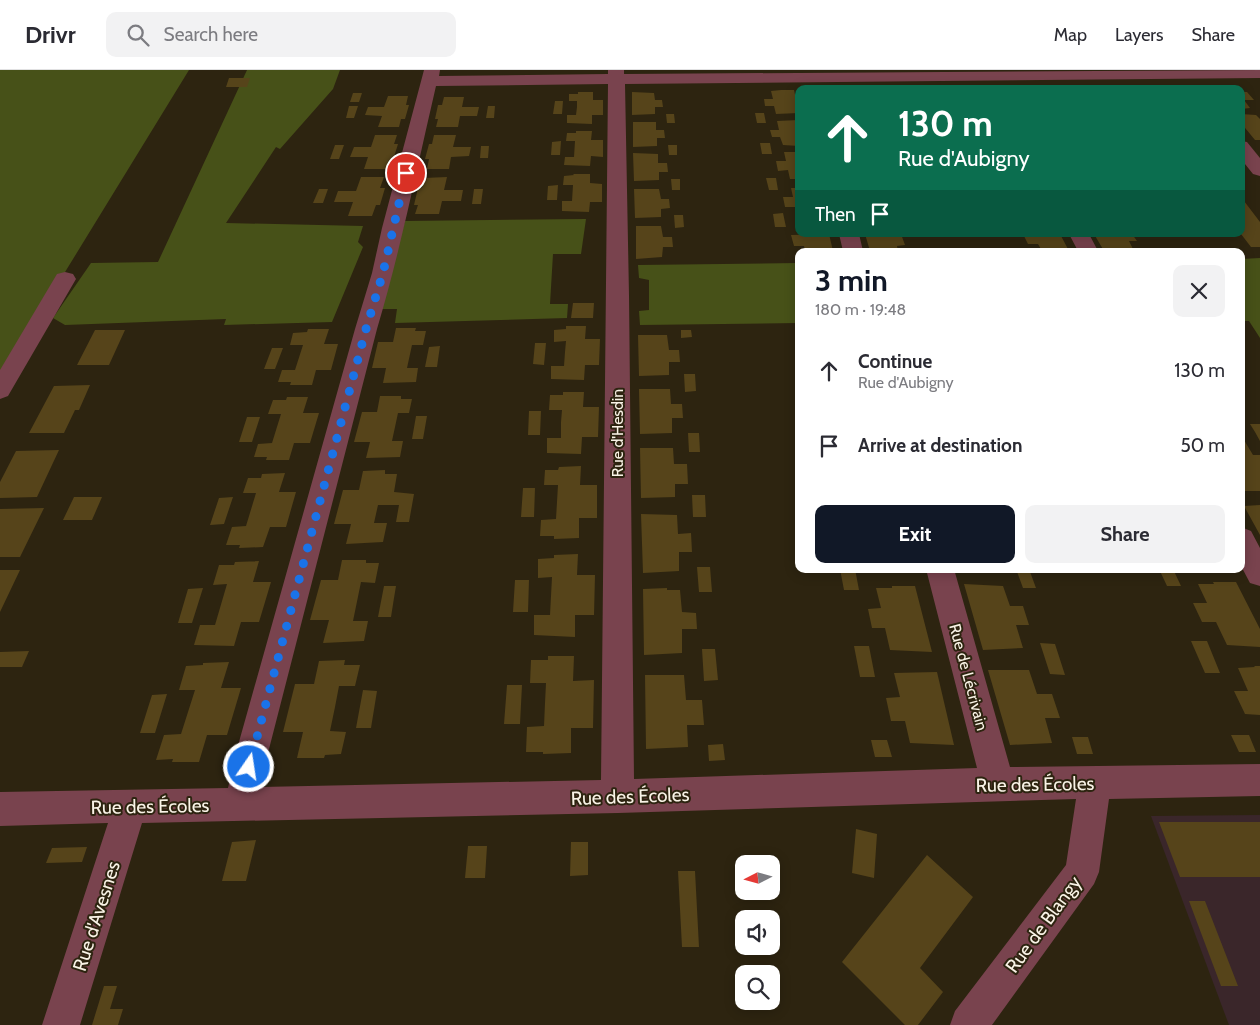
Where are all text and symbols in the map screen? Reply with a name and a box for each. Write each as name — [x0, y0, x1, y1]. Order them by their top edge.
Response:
search box — [106, 12, 456, 57]
text: Drivr — [25, 20, 76, 49]
icon: search — [124, 21, 152, 49]
text: Search here — [164, 23, 258, 46]
text: Map — [1054, 24, 1087, 46]
text: Layers — [1115, 24, 1164, 46]
text: Share — [1192, 24, 1235, 46]
text: 130 m — [898, 102, 993, 145]
icon: ahead — [815, 105, 880, 170]
text: Rue d'Aubigny — [898, 145, 1030, 172]
pin — [385, 152, 427, 194]
icon: arrive — [392, 159, 420, 187]
icon: arrive — [866, 200, 894, 228]
text: Then — [815, 203, 856, 226]
text: 3 min — [815, 262, 888, 299]
button: close — [1173, 265, 1225, 317]
text: 180 m · 19:48 — [815, 300, 906, 319]
text: Continue — [858, 350, 932, 373]
icon: ahead — [815, 357, 843, 385]
text: 130 m — [1174, 359, 1225, 382]
text: Rue d'Aubigny — [858, 373, 954, 392]
street label: Rue d'Hesdin — [608, 389, 627, 477]
icon: arrive — [815, 432, 843, 460]
text: Arrive at destination — [858, 434, 1022, 457]
text: 50 m — [1181, 434, 1225, 457]
button: Exit — [815, 505, 1015, 563]
button: Share — [1025, 505, 1225, 563]
street label: Rue de Lécrivain — [945, 622, 992, 733]
position arrow — [222, 740, 274, 792]
street label: Rue des Écoles — [975, 771, 1095, 797]
street label: Rue des Écoles — [570, 782, 690, 810]
street label: Rue des Écoles — [90, 793, 210, 819]
north arrow — [735, 855, 780, 900]
map controls — [735, 855, 780, 1010]
street label: Rue d'Avesnes — [68, 858, 125, 974]
street label: Rue de Blangy — [1001, 871, 1087, 977]
button: sound — [735, 910, 780, 955]
button: search — [735, 965, 780, 1010]

